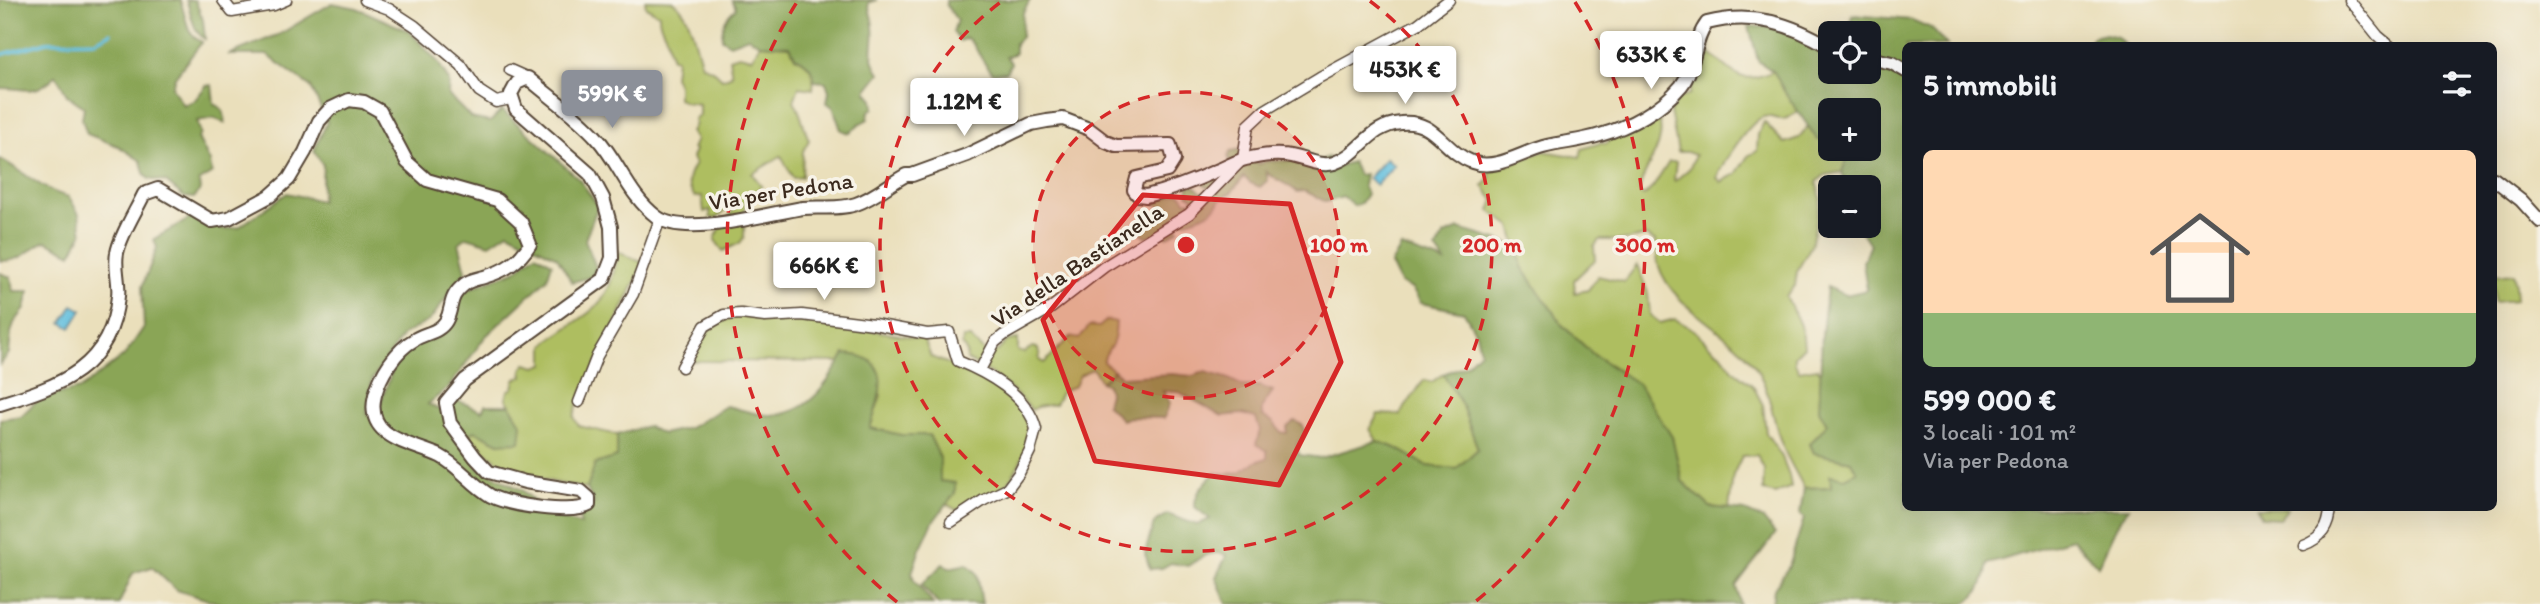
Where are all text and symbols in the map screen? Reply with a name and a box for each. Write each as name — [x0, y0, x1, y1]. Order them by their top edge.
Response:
map controls — [1818, 21, 1881, 238]
button: locate — [1818, 21, 1881, 84]
pin: 633K € — [1594, 32, 1708, 91]
text: 633K € — [1616, 40, 1686, 68]
pin: 453K € — [1348, 46, 1462, 106]
text: 453K € — [1369, 55, 1441, 83]
icon: filters — [2438, 65, 2476, 103]
text: 5 immobili — [1923, 66, 2057, 103]
pin: 599K € — [555, 71, 669, 130]
pin: 1.12M € — [899, 78, 1029, 138]
text: 599K € — [577, 79, 647, 107]
text: 1.12M € — [926, 87, 1002, 115]
button: + — [1818, 98, 1881, 161]
street label: Via per Pedona — [707, 166, 855, 216]
button: − — [1818, 175, 1881, 238]
icon: home — [2137, 195, 2263, 321]
street label: Via della Bastianella — [986, 197, 1168, 333]
text: 100 m — [1310, 232, 1368, 257]
text: 200 m — [1462, 232, 1522, 257]
text: 300 m — [1615, 232, 1675, 257]
centre of rings — [1174, 233, 1198, 257]
pin: 666K € — [767, 243, 881, 302]
text: 666K € — [789, 251, 859, 279]
text: 599 000 € — [1923, 381, 2056, 418]
text: 3 locali · 101 m² — [1923, 418, 2076, 446]
text: Via per Pedona — [1923, 446, 2069, 474]

